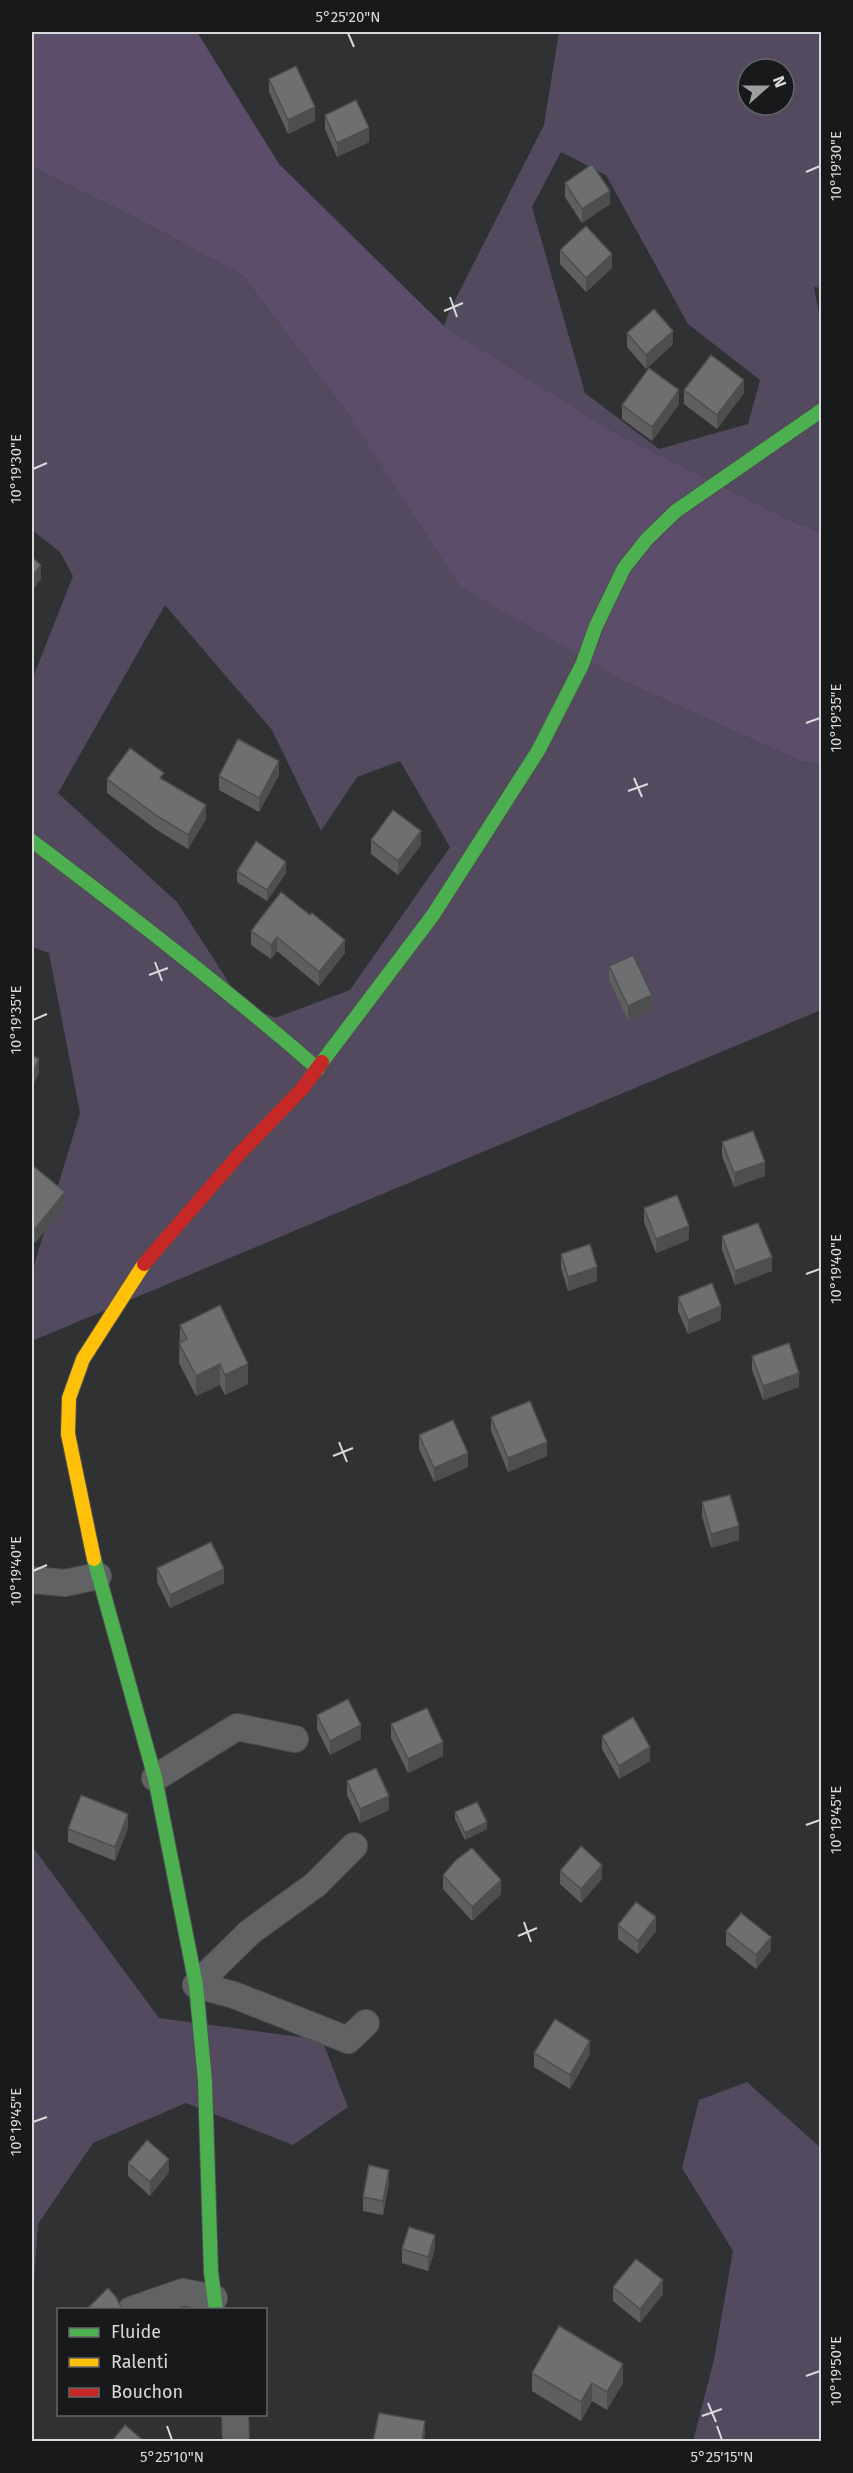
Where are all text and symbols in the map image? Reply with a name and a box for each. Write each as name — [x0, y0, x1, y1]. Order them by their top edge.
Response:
text: 5°25'20"N — [316, 8, 380, 26]
north arrow — [736, 57, 796, 117]
text: N — [769, 73, 790, 90]
text: 10°19'30"E — [827, 131, 845, 201]
text: 10°19'30"E — [7, 434, 25, 504]
text: 10°19'35"E — [827, 684, 845, 752]
text: 10°19'35"E — [7, 986, 25, 1054]
text: 10°19'40"E — [827, 1234, 845, 1304]
text: 10°19'40"E — [7, 1536, 25, 1606]
text: 10°19'45"E — [827, 1786, 845, 1854]
text: 10°19'45"E — [7, 2088, 25, 2156]
legend — [57, 2308, 267, 2416]
text: Fluide — [111, 2321, 161, 2343]
text: 10°19'50"E — [827, 2336, 845, 2406]
text: Ralenti — [111, 2351, 168, 2373]
text: Bouchon — [111, 2381, 183, 2403]
text: 5°25'10"N — [140, 2448, 204, 2466]
text: 5°25'15"N — [691, 2448, 753, 2466]

